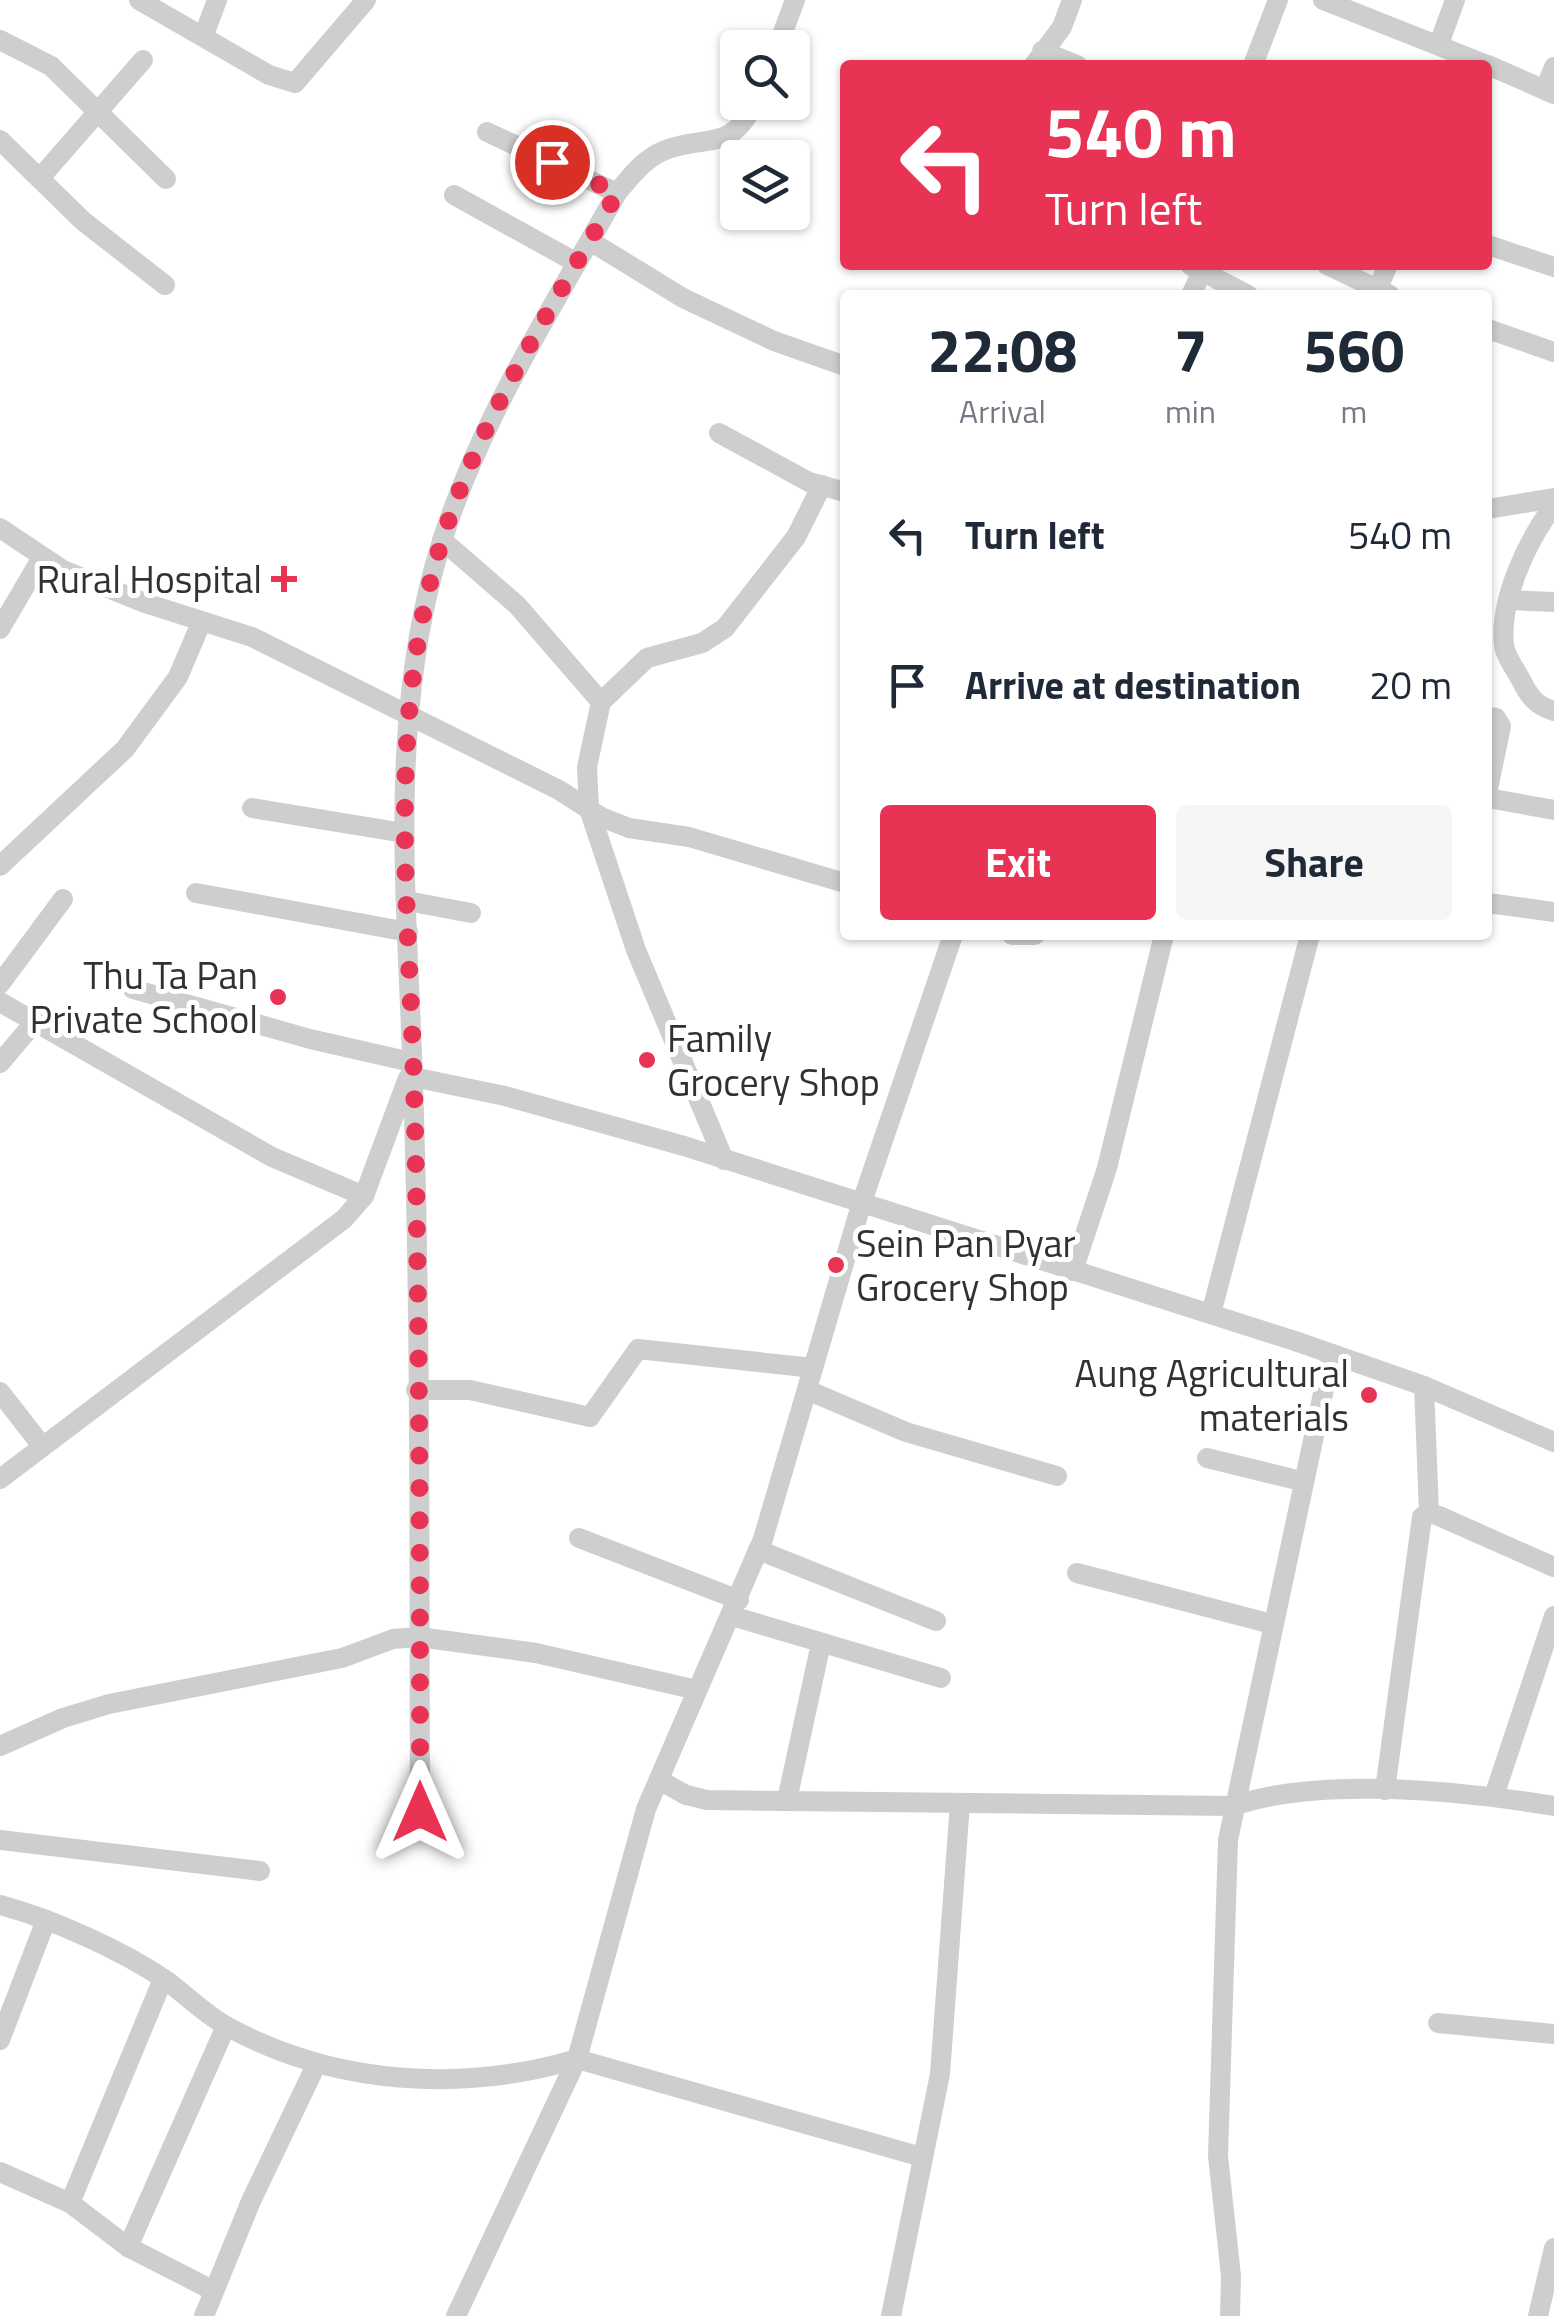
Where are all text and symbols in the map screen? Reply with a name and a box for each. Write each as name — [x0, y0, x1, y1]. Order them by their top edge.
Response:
map controls — [720, 30, 810, 230]
button: search — [720, 30, 810, 120]
text: 540 m — [1045, 78, 1237, 184]
icon: left — [880, 100, 1010, 230]
pin — [510, 120, 595, 205]
icon: arrive — [525, 135, 580, 190]
button: layers — [720, 140, 810, 230]
text: Turn left — [1045, 174, 1202, 242]
text: 22:08 — [928, 304, 1077, 395]
text: 7 — [1174, 304, 1207, 395]
text: 560 — [1304, 304, 1404, 395]
text: Arrival — [959, 387, 1046, 435]
text: min — [1165, 387, 1216, 435]
text: m — [1341, 387, 1367, 435]
text: Turn left — [965, 506, 1105, 564]
text: 540 m — [1348, 506, 1452, 564]
icon: left — [880, 508, 935, 563]
place label: Rural Hospital — [37, 550, 262, 608]
marker: Rural Hospital — [271, 566, 297, 592]
text: Arrive at destination — [965, 656, 1301, 714]
text: 20 m — [1369, 656, 1452, 714]
icon: arrive — [880, 658, 935, 713]
button: Exit — [880, 805, 1156, 920]
button: Share — [1176, 805, 1452, 920]
place label: Thu Ta Pan Private School — [30, 946, 258, 1048]
marker: Thu Ta Pan Private School — [267, 986, 289, 1008]
place label: Family Grocery Shop — [667, 1009, 880, 1111]
marker: Family Grocery Shop — [636, 1049, 658, 1071]
place label: Sein Pan Pyar Grocery Shop — [856, 1214, 1076, 1316]
marker: Sein Pan Pyar Grocery Shop — [825, 1254, 847, 1276]
place label: Aung Agricultural materials — [1075, 1344, 1349, 1446]
marker: Aung Agricultural materials — [1358, 1384, 1380, 1406]
position arrow — [368, 1760, 472, 1864]

